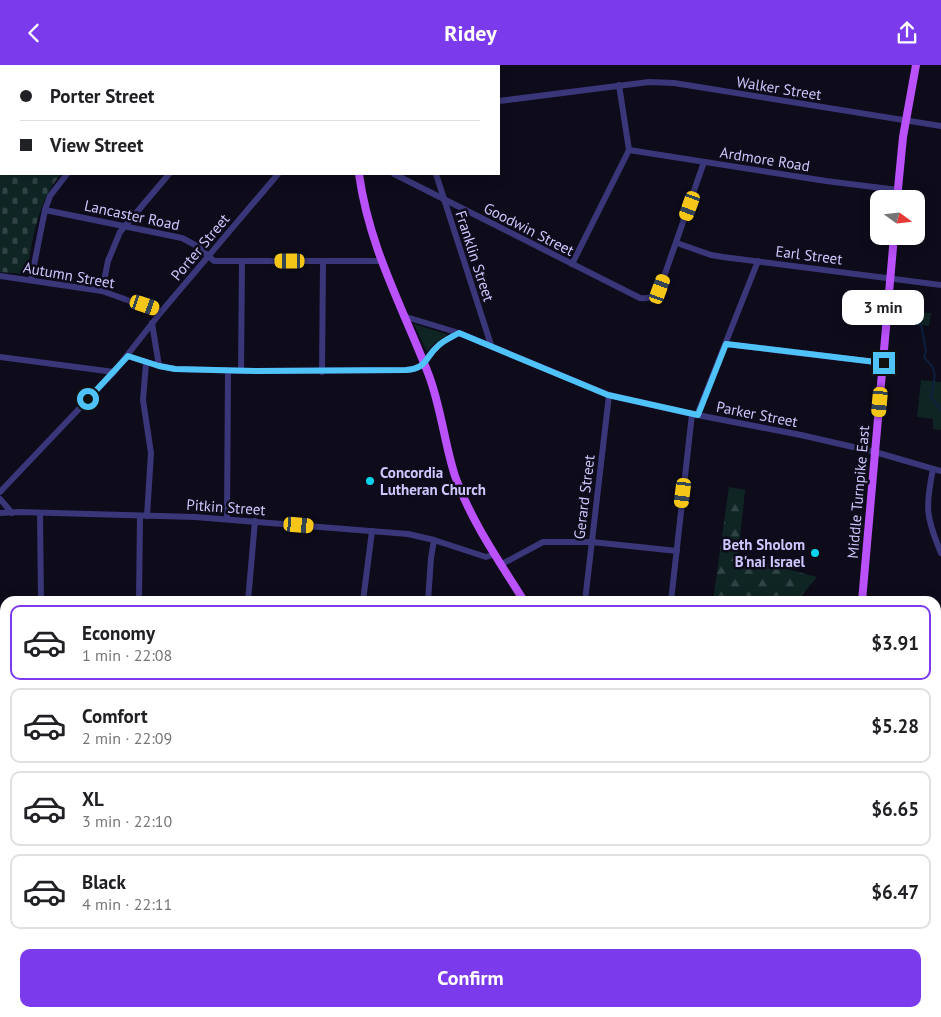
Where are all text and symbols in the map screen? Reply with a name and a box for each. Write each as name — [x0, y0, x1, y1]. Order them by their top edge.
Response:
icon: back — [20, 19, 48, 47]
text: Ridey — [444, 19, 497, 47]
icon: share — [893, 19, 921, 47]
street label: Walker Street — [735, 72, 823, 104]
text: Porter Street — [50, 84, 155, 108]
text: View Street — [50, 133, 143, 157]
street label: Ardmore Road — [719, 143, 811, 175]
car — [677, 189, 702, 223]
north arrow — [870, 190, 925, 245]
map controls — [870, 190, 925, 245]
street label: Lancaster Road — [83, 196, 181, 234]
street label: Goodwin Street — [481, 198, 577, 260]
street label: Franklin Street — [451, 208, 499, 304]
street label: Porter Street — [167, 210, 233, 284]
street label: Earl Street — [774, 241, 844, 269]
car — [275, 254, 305, 269]
street label: Autumn Street — [22, 258, 116, 292]
car — [647, 272, 672, 306]
callout: 3 min — [843, 291, 925, 325]
car — [128, 293, 161, 317]
text: 3 min — [863, 297, 903, 317]
route end — [873, 352, 895, 374]
car — [871, 386, 888, 418]
route start — [77, 388, 99, 410]
street label: Parker Street — [715, 397, 799, 431]
street label: Middle Turnpike East — [843, 425, 873, 559]
street label: Gerard Street — [569, 454, 599, 540]
place label: Concordia Lutheran Church — [380, 463, 486, 499]
marker: Concordia Lutheran Church — [364, 475, 376, 487]
car — [673, 477, 692, 509]
street label: Pitkin Street — [186, 495, 266, 519]
car — [283, 516, 314, 534]
place label: Beth Sholom B'nai Israel — [723, 535, 806, 571]
marker: Beth Sholom B'nai Israel — [809, 547, 821, 559]
icon: car — [22, 620, 67, 665]
text: Economy — [82, 621, 155, 645]
text: $3.91 — [871, 631, 919, 655]
text: 1 min · 22:08 — [82, 645, 172, 665]
icon: car — [22, 703, 67, 748]
text: Comfort — [82, 704, 148, 728]
text: $5.28 — [871, 714, 919, 738]
text: 2 min · 22:09 — [82, 728, 172, 748]
icon: car — [22, 786, 67, 831]
text: XL — [82, 787, 104, 811]
text: $6.65 — [871, 797, 919, 821]
text: 3 min · 22:10 — [82, 811, 172, 831]
icon: car — [22, 869, 67, 914]
text: Black — [82, 870, 126, 894]
text: $6.47 — [871, 880, 919, 904]
text: 4 min · 22:11 — [82, 894, 172, 914]
button: Confirm — [20, 949, 921, 1007]

